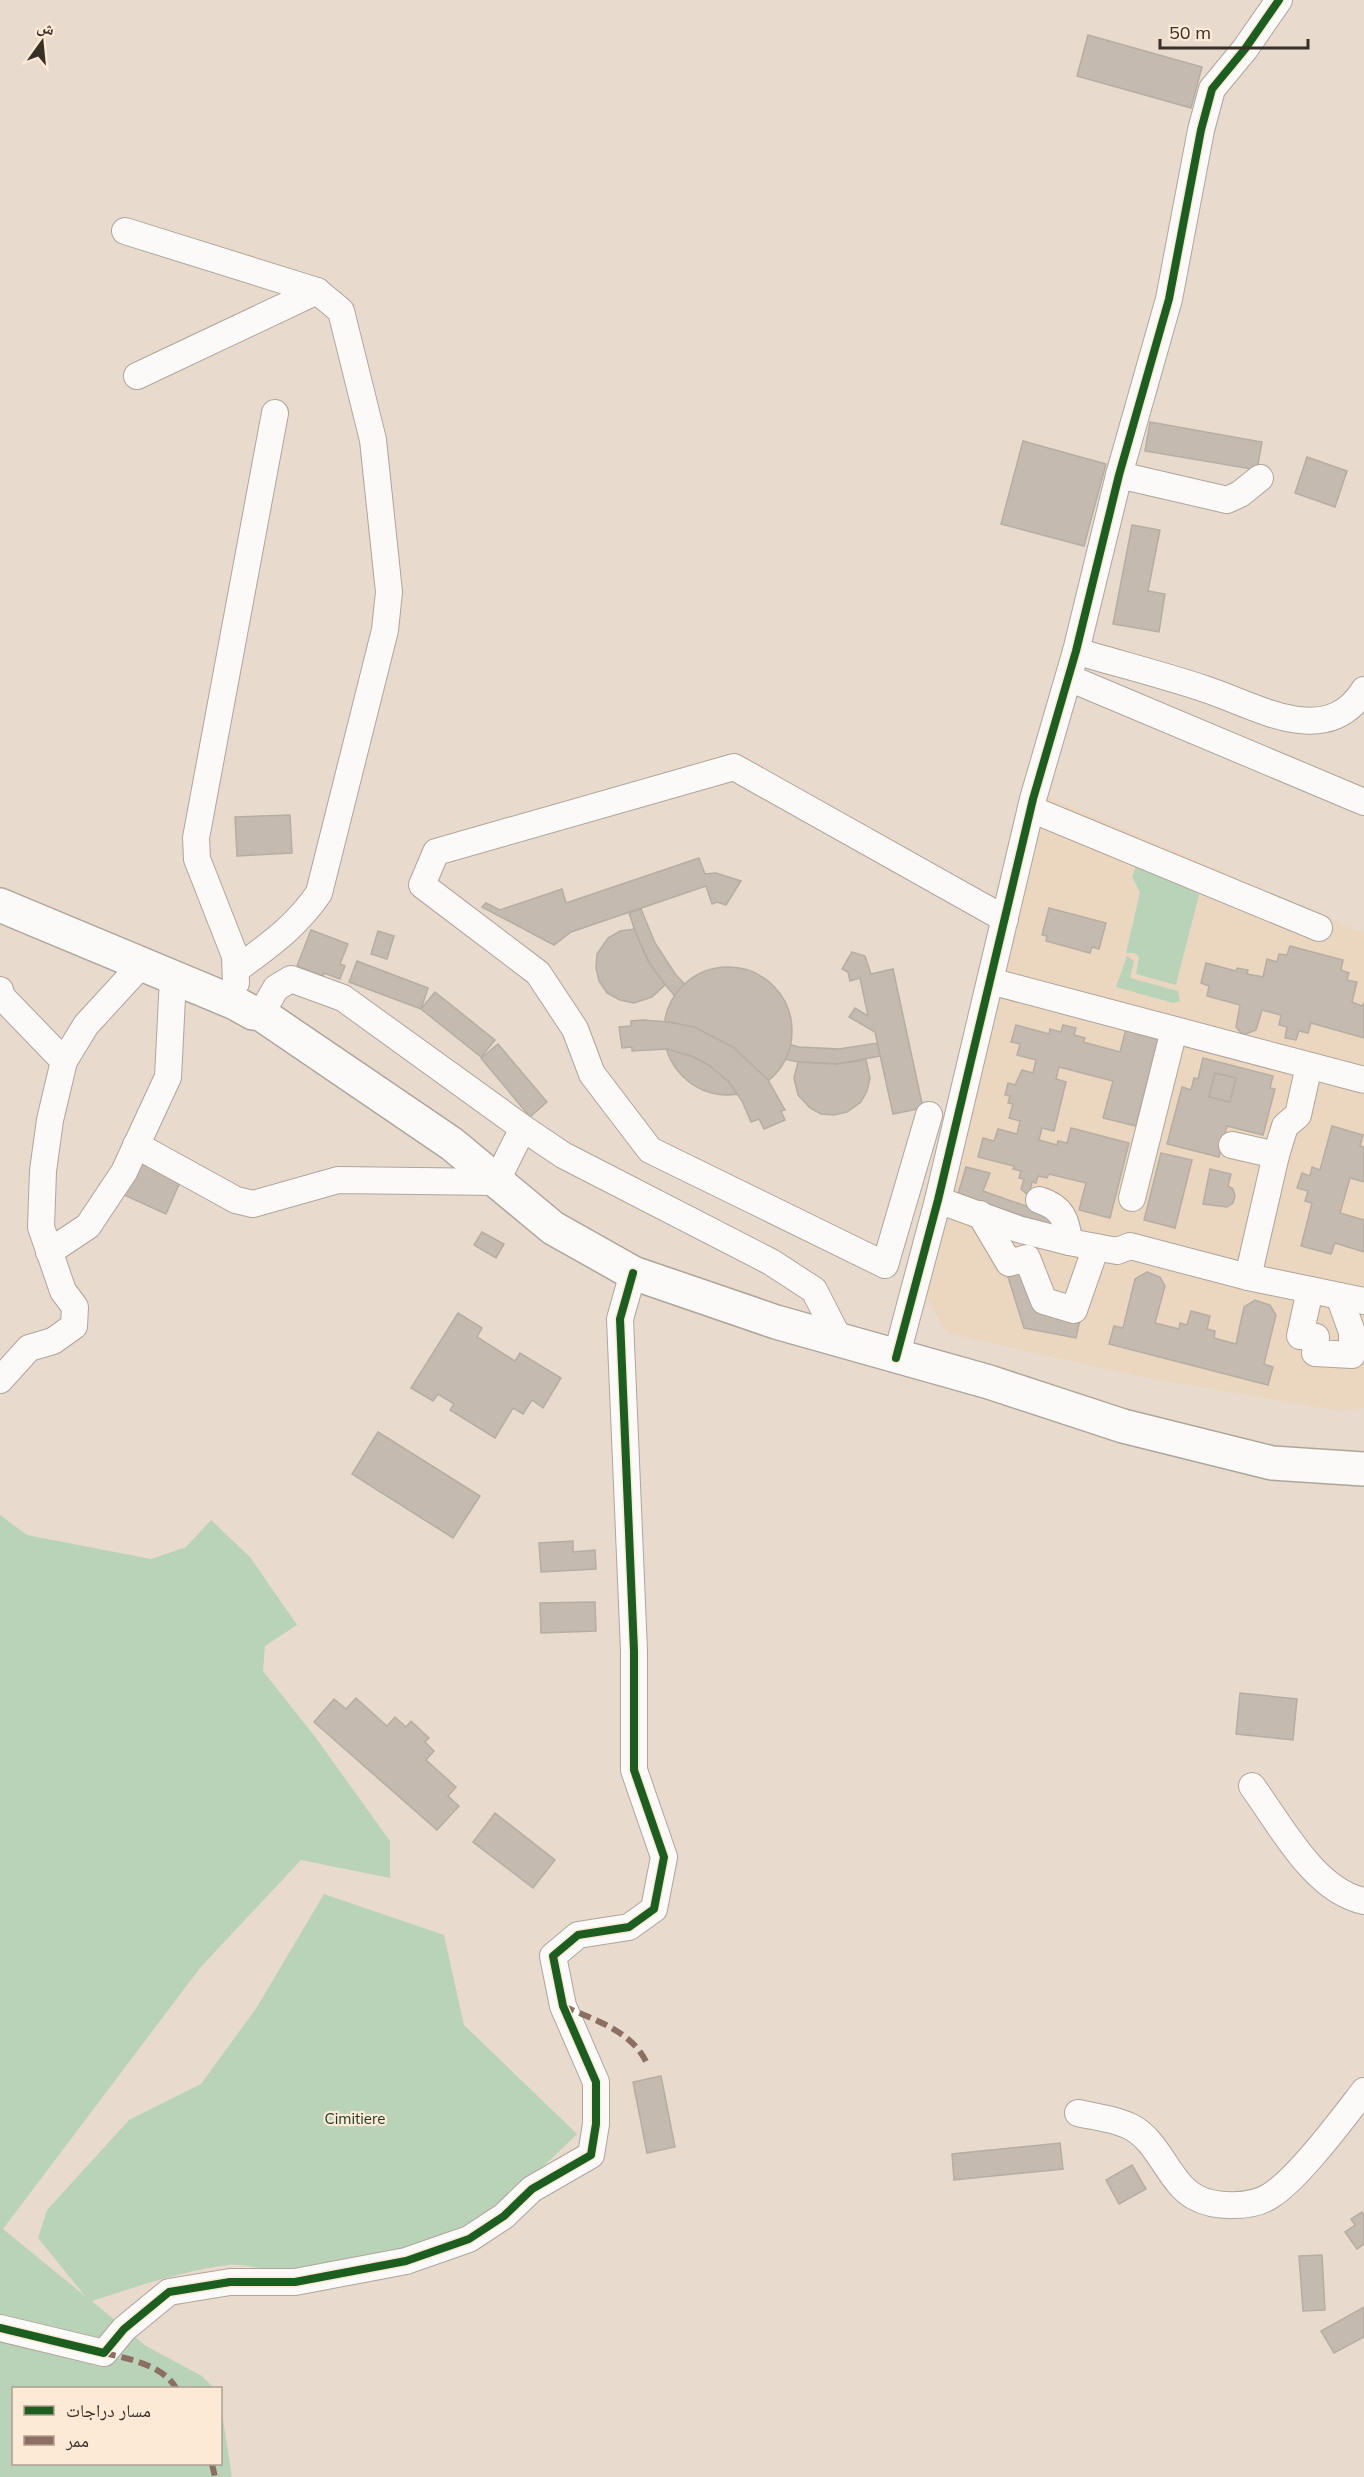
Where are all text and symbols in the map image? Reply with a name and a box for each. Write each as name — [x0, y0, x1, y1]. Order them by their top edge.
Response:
north arrow — [12, 12, 72, 72]
scale bar — [1160, 12, 1308, 50]
text: ش — [35, 16, 57, 39]
text: 50 m — [1169, 21, 1211, 44]
park label: Cimitiere — [324, 2109, 386, 2128]
legend — [12, 2387, 222, 2465]
text: مسار دراجات — [66, 2399, 151, 2422]
text: ممر — [65, 2429, 89, 2452]

